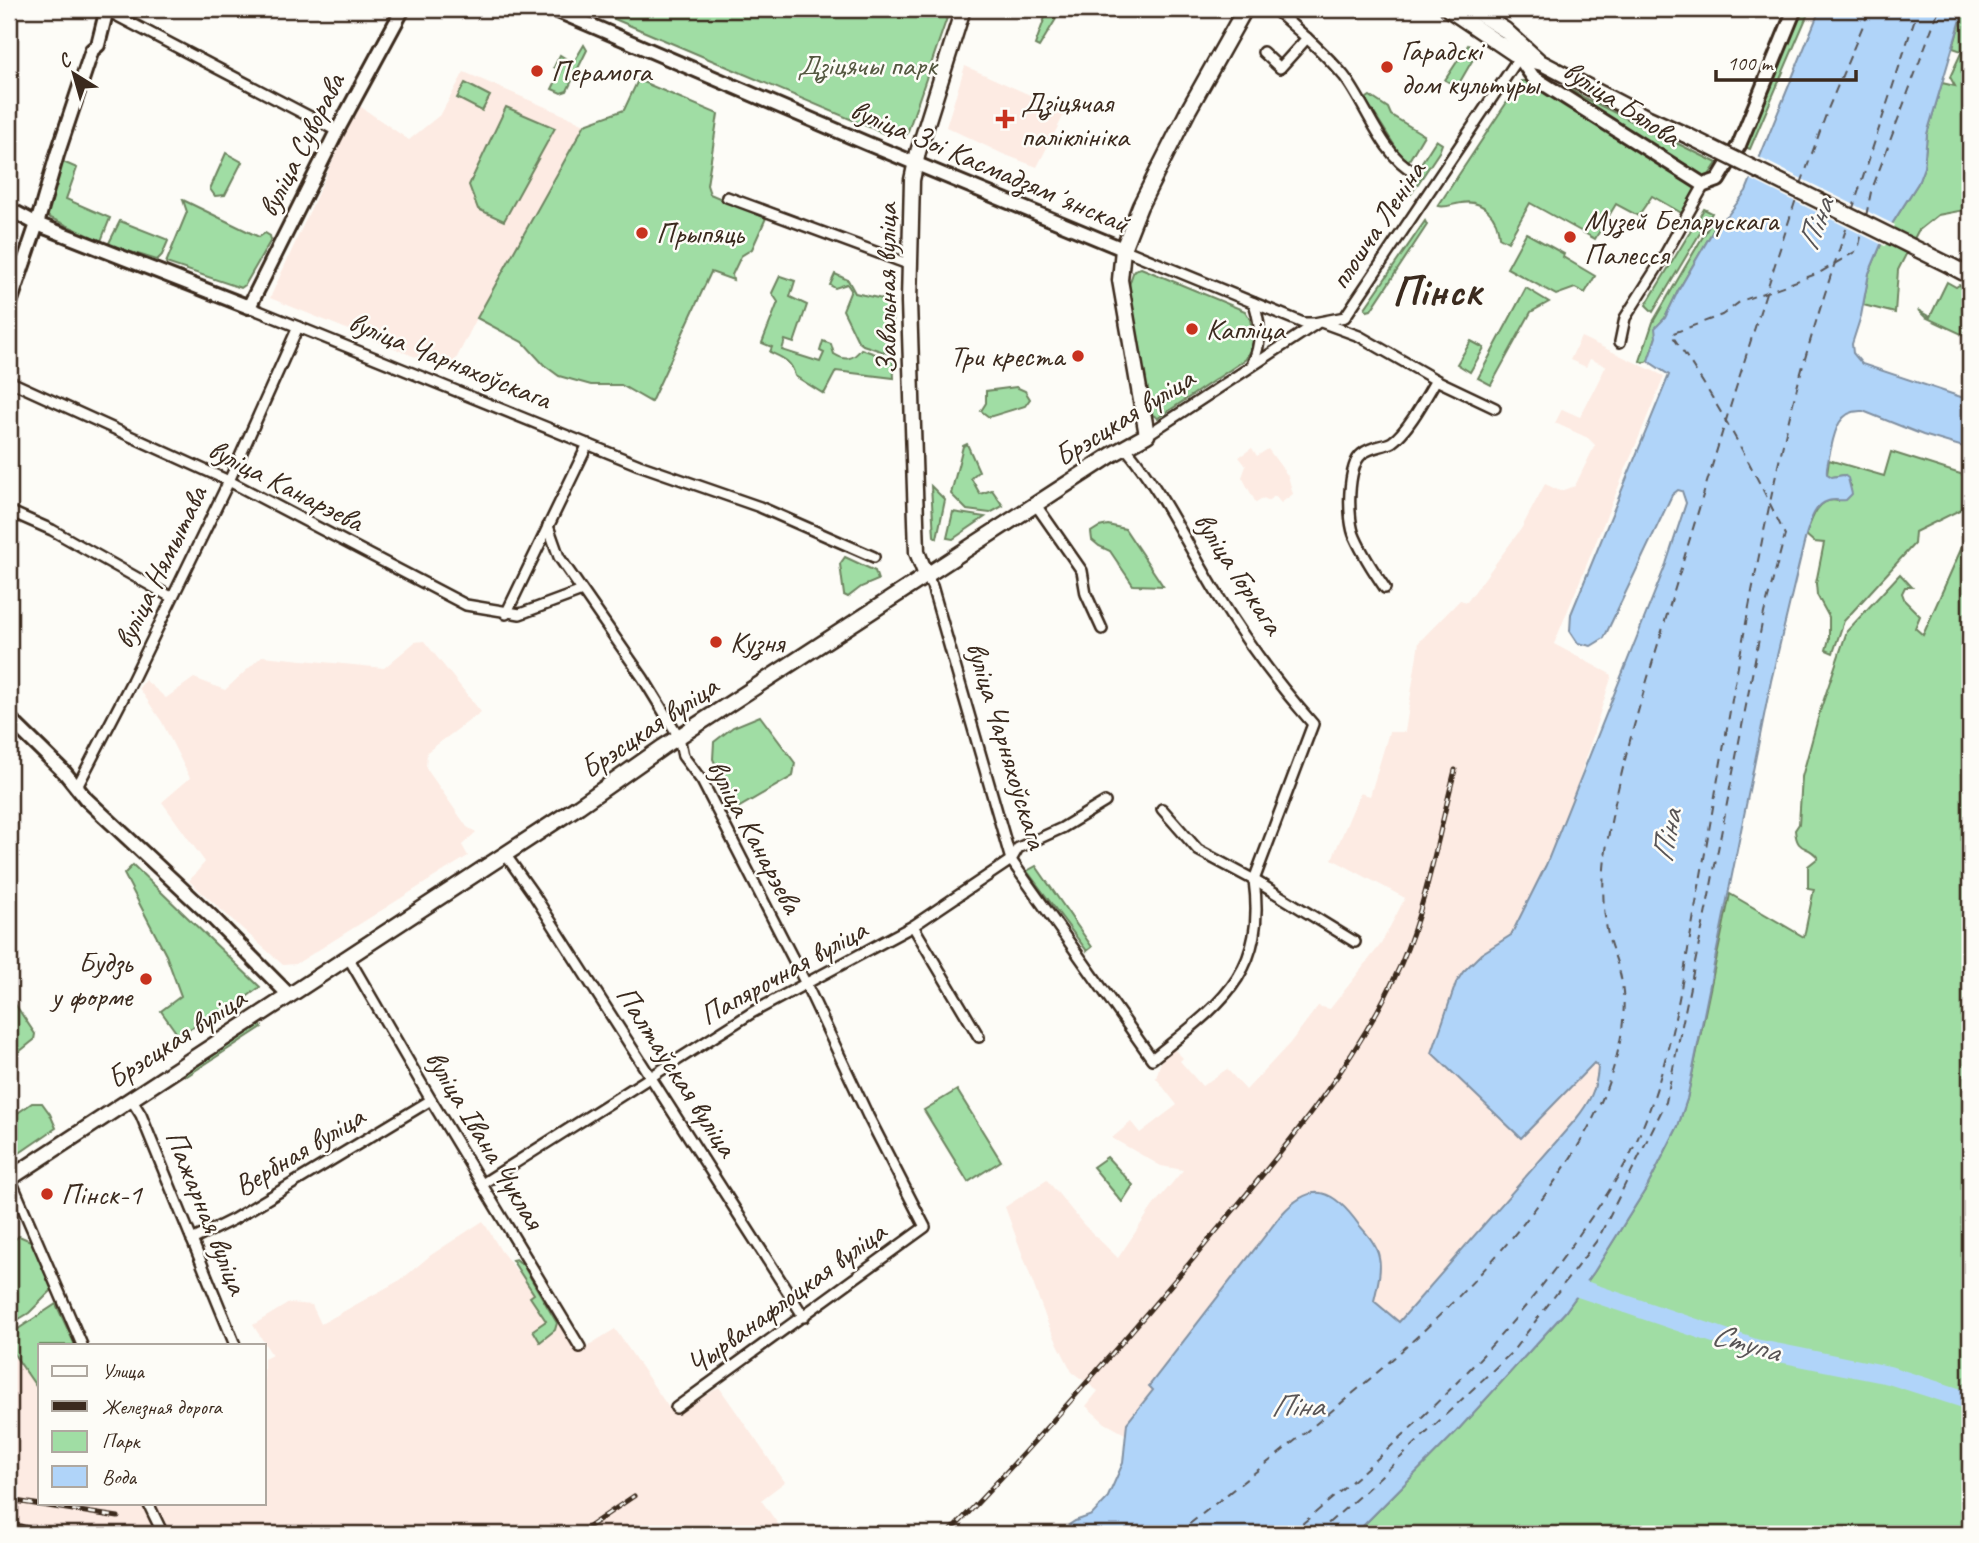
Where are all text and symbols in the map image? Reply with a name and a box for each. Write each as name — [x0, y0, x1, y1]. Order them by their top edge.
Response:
place label: Гарадскі дом культуры — [1401, 31, 1541, 103]
north arrow — [38, 38, 108, 108]
scale bar — [1716, 38, 1856, 82]
park label: Дзіцячы парк — [797, 46, 939, 84]
text: С — [53, 47, 77, 74]
text: 100 m — [1727, 50, 1774, 76]
street label: вуліца Бялова — [1556, 51, 1689, 156]
place label: Перамога — [551, 52, 653, 90]
marker: Гарадскі дом культуры — [1379, 59, 1395, 75]
marker: Перамога — [529, 63, 545, 79]
street label: вуліца Суворава — [249, 65, 354, 223]
place label: Дзіцячая паліклініка — [1021, 83, 1131, 155]
street label: вуліца Зоі Касмадзямʼянскай — [845, 90, 1136, 242]
marker: Дзіцячая паліклініка — [995, 109, 1015, 129]
street label: плошча Леніна — [1320, 152, 1435, 296]
water label: Піна — [1787, 190, 1845, 256]
place label: Музей Беларускага Палесся — [1584, 201, 1780, 273]
street label: Завальная вуліца — [867, 202, 905, 375]
place label: Прыпяць — [656, 214, 745, 252]
marker: Прыпяць — [634, 225, 650, 241]
marker: Музей Беларускага Палесся — [1562, 229, 1578, 245]
district label: Пінск — [1392, 263, 1485, 318]
street label: вуліца Чарняхоўскага — [343, 302, 558, 419]
place label: Капліца — [1206, 310, 1287, 348]
marker: Капліца — [1184, 321, 1200, 337]
place label: Три креста — [950, 337, 1067, 375]
marker: Три креста — [1070, 348, 1086, 364]
street label: Брэсцкая вуліца — [1047, 358, 1203, 475]
street label: вуліца Канарэева — [202, 430, 372, 541]
street label: вуліца Нямытава — [104, 478, 216, 654]
street label: вуліца Горкага — [1185, 504, 1294, 643]
place label: Кузня — [730, 623, 786, 661]
marker: Кузня — [708, 634, 724, 650]
street label: вуліца Чарняхоўскага — [957, 637, 1057, 855]
street label: Брэсцкая вуліца — [573, 666, 727, 787]
street label: вуліца Канарэева — [699, 752, 812, 921]
water label: Піна — [1641, 803, 1692, 866]
street label: Папярочная вуліца — [693, 909, 875, 1034]
place label: Будзь у форме — [49, 943, 134, 1015]
marker: Будзь у форме — [138, 971, 154, 987]
street label: Брэсцкая вуліца — [99, 978, 254, 1097]
street label: Палтаўская вуліца — [608, 978, 747, 1165]
street label: вуліца Івана Чуклая — [417, 1043, 555, 1238]
street label: Вербная вуліца — [227, 1096, 373, 1205]
street label: Пажарная вуліца — [157, 1124, 258, 1301]
place label: Пінск-1 — [61, 1175, 143, 1213]
marker: Пінск-1 — [39, 1186, 55, 1202]
street label: Чырванафлоцкая вуліца — [679, 1212, 895, 1383]
water label: Ступа — [1707, 1313, 1788, 1373]
legend — [38, 1344, 266, 1504]
text: Улица — [102, 1358, 145, 1384]
water label: Піна — [1271, 1385, 1326, 1426]
text: Железная дорога — [102, 1394, 223, 1420]
text: Парк — [102, 1428, 142, 1454]
text: Вода — [102, 1464, 138, 1490]

